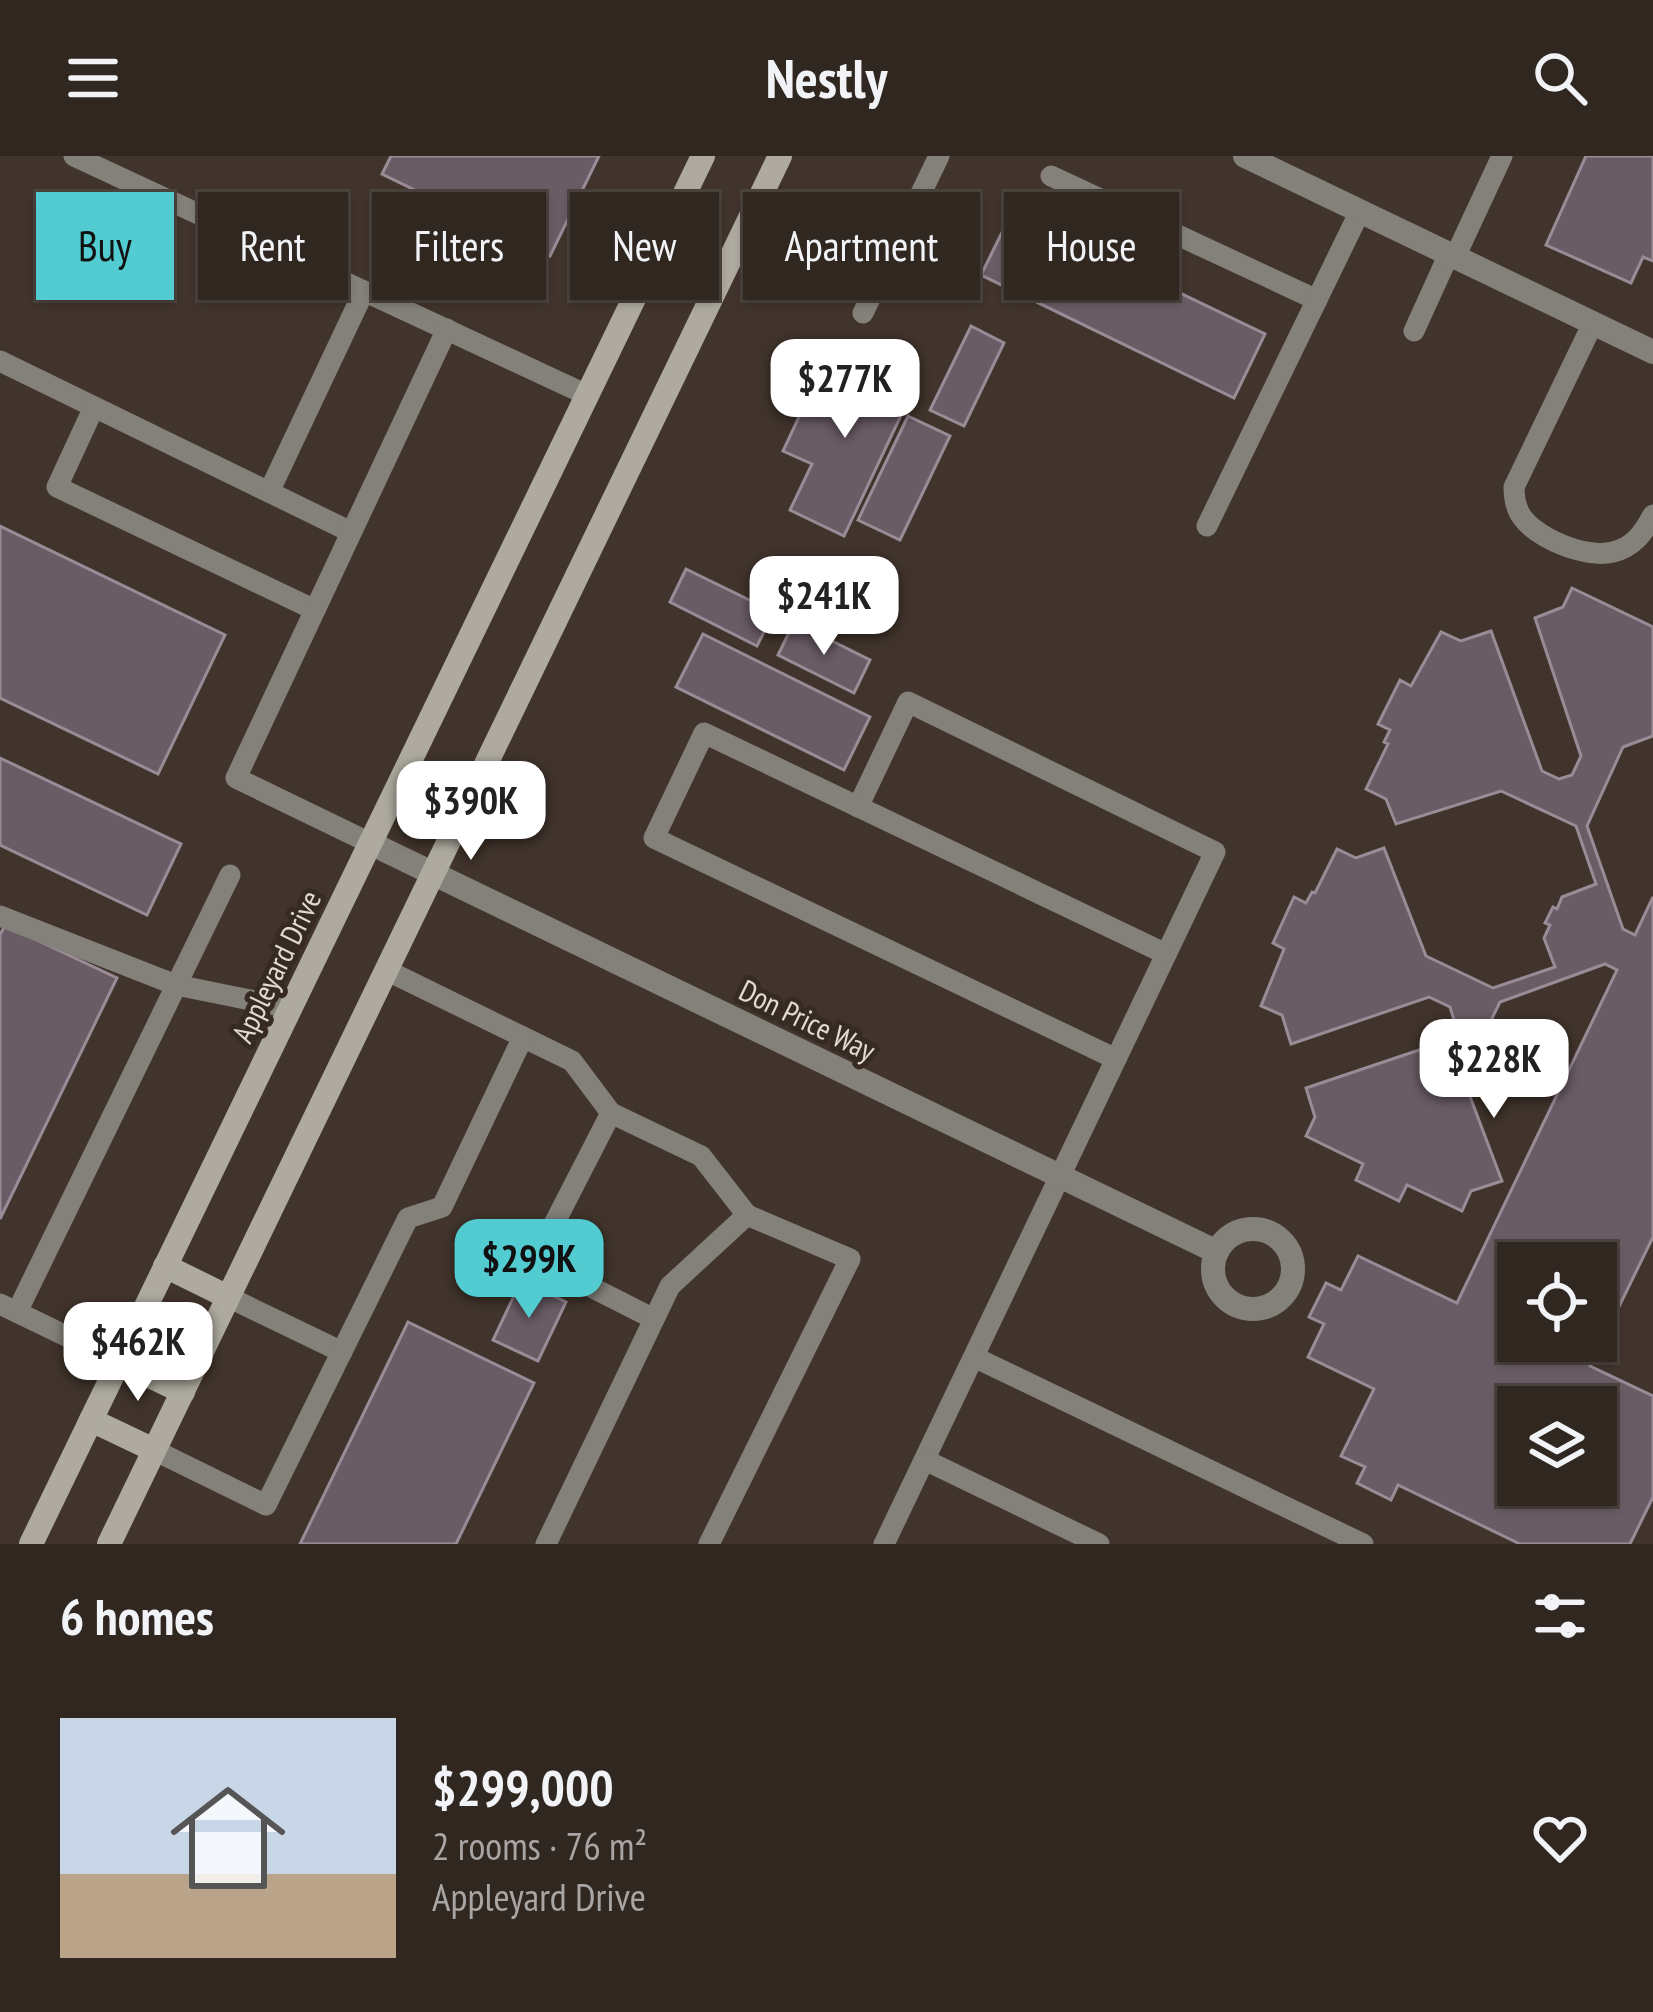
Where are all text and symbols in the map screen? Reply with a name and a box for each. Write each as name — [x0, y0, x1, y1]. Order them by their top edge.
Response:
text: Nestly — [766, 43, 887, 113]
icon: menu — [60, 45, 126, 111]
icon: search — [1527, 45, 1593, 111]
chip: Buy — [36, 192, 174, 300]
chip: Rent — [198, 192, 348, 300]
chip: Filters — [372, 192, 546, 300]
chip: New — [570, 192, 719, 300]
chip: Apartment — [743, 192, 980, 300]
chip: House — [1004, 192, 1179, 300]
pin: $277K — [761, 339, 929, 441]
text: $277K — [798, 352, 892, 403]
pin: $241K — [740, 556, 908, 658]
text: $241K — [777, 569, 871, 620]
pin: $390K — [387, 761, 555, 863]
text: $390K — [424, 774, 518, 825]
street label: Appleyard Drive — [222, 884, 329, 1049]
street label: Don Price Way — [733, 970, 883, 1070]
pin: $228K — [1410, 1019, 1578, 1121]
text: $228K — [1447, 1032, 1541, 1083]
pin: $299K — [445, 1219, 613, 1321]
text: $299K — [482, 1232, 576, 1283]
map controls — [1497, 1242, 1617, 1506]
button: locate — [1497, 1242, 1617, 1362]
pin: $462K — [54, 1302, 222, 1404]
text: $462K — [91, 1315, 185, 1366]
button: layers — [1497, 1386, 1617, 1506]
text: 6 homes — [60, 1583, 214, 1649]
icon: filters — [1527, 1583, 1593, 1649]
text: $299,000 — [432, 1754, 614, 1820]
icon: home — [156, 1766, 300, 1910]
icon: heart — [1527, 1805, 1593, 1871]
text: 2 rooms · 76 m² — [432, 1820, 647, 1871]
text: Appleyard Drive — [432, 1871, 646, 1922]

